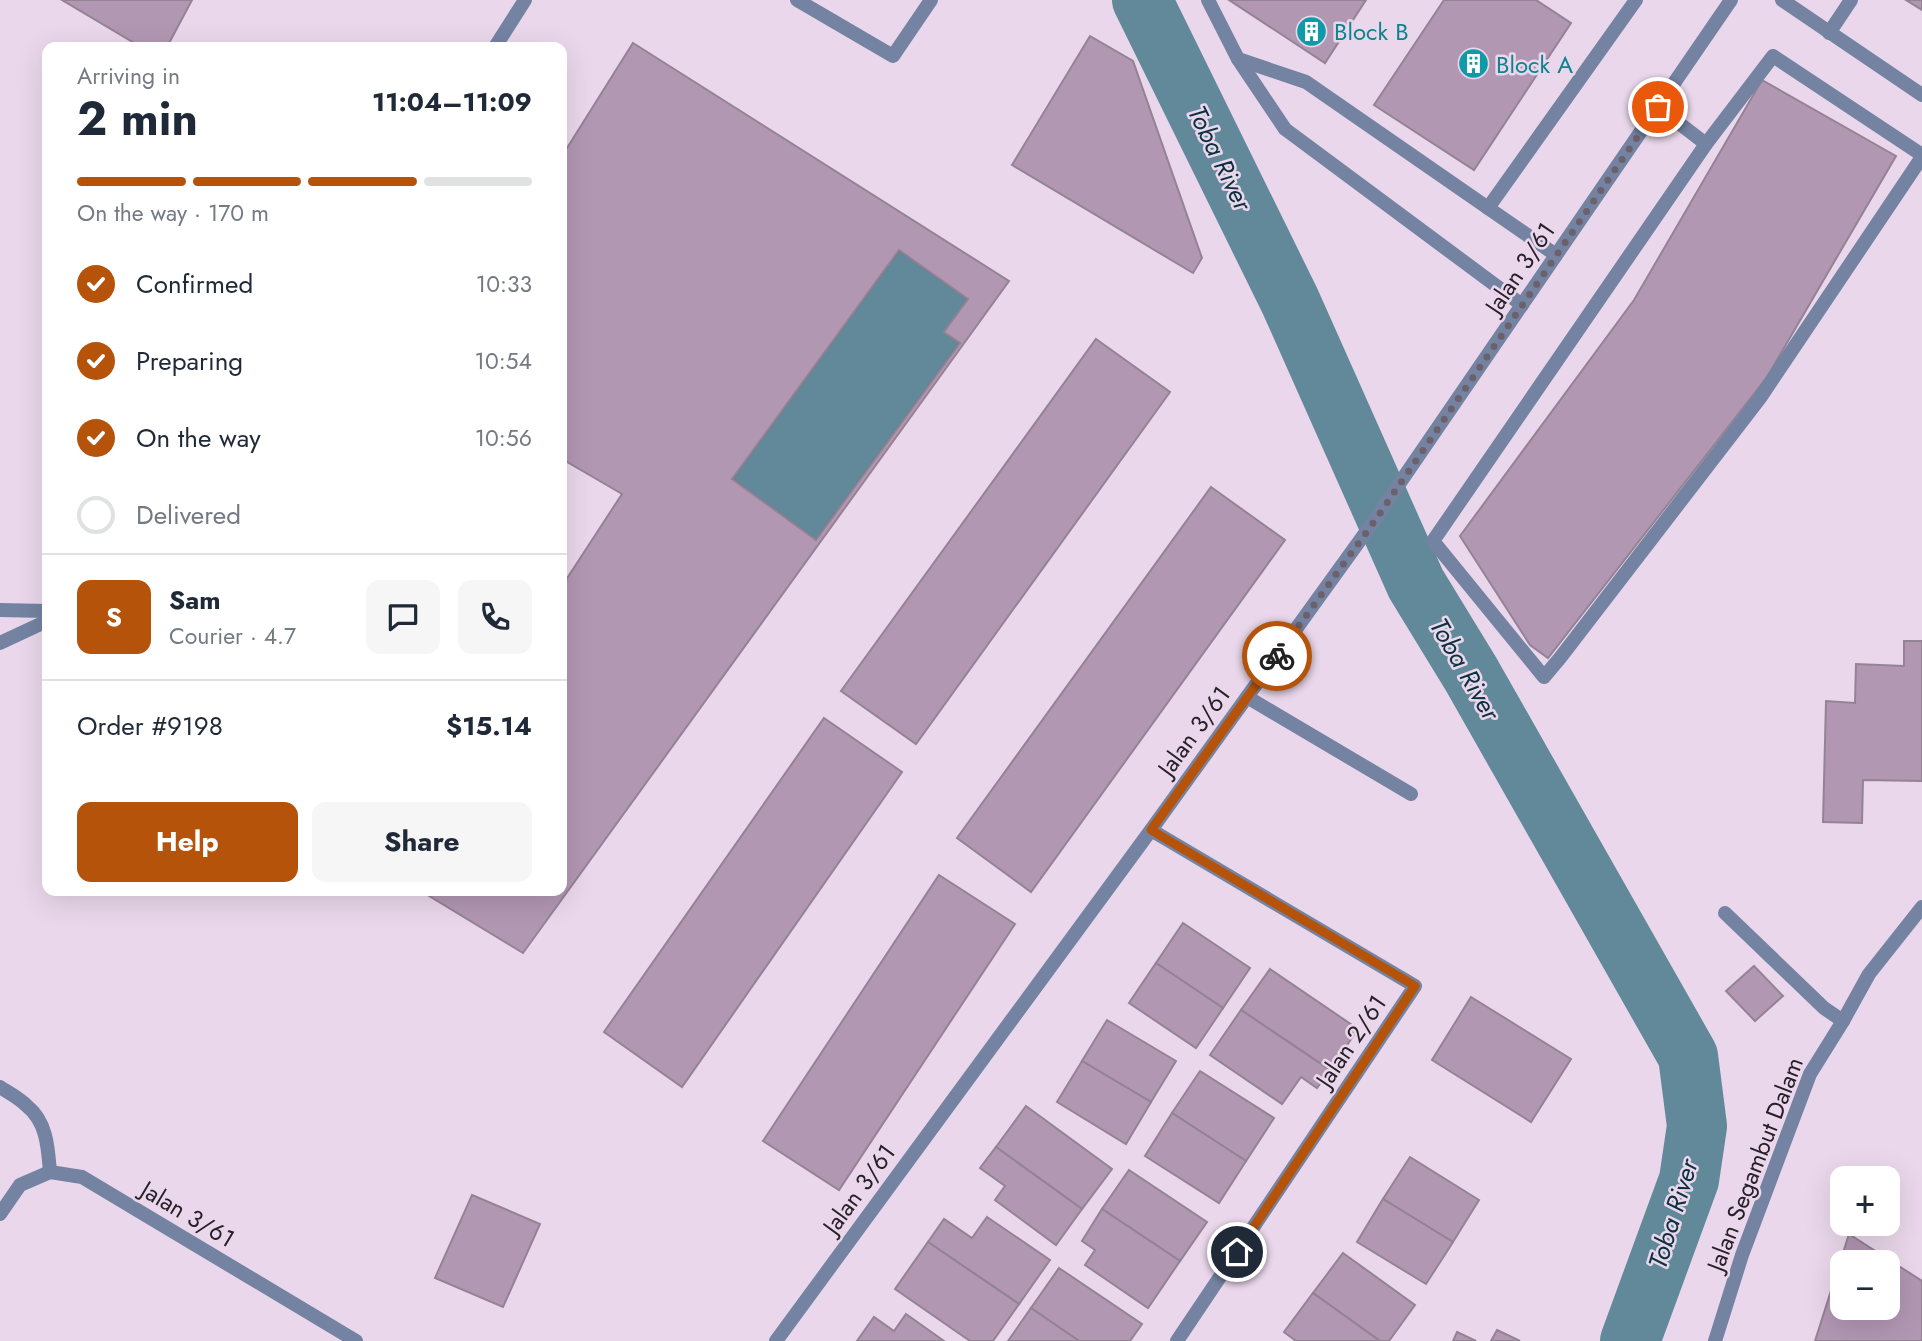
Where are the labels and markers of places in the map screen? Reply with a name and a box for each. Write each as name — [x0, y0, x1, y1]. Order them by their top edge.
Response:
building icon: Block B — [1294, 14, 1328, 48]
place label: Block B — [1334, 14, 1409, 49]
building icon: Block A — [1456, 47, 1490, 81]
place label: Block A — [1496, 47, 1573, 82]
pin — [1628, 77, 1688, 137]
pin — [1207, 1222, 1267, 1282]

